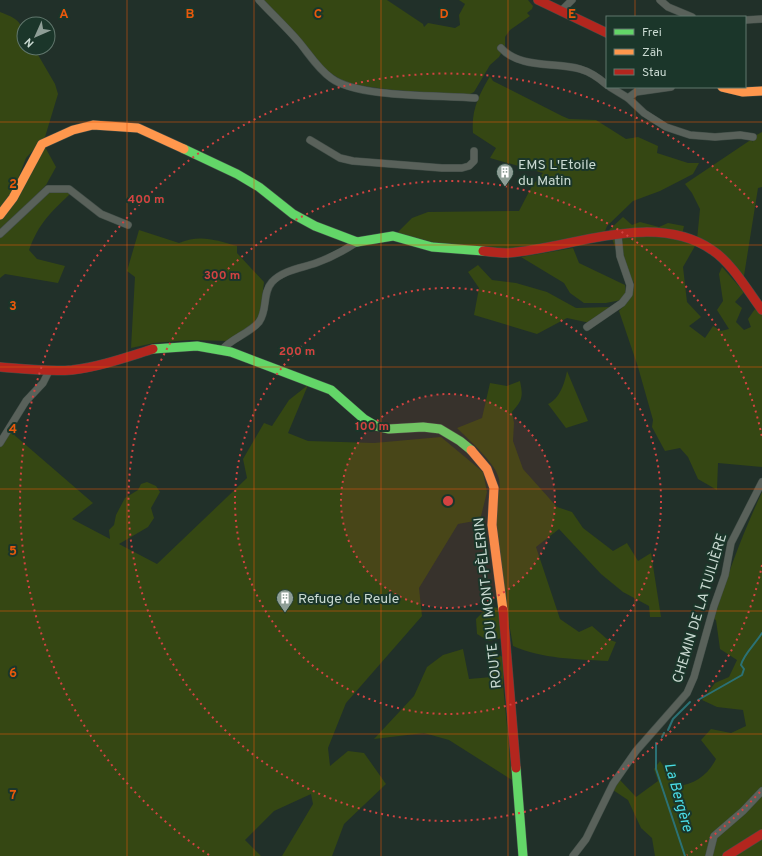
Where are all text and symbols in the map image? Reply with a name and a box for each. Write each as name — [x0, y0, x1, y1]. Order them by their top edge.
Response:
text: A — [59, 7, 69, 23]
text: B — [186, 7, 195, 23]
text: C — [314, 7, 322, 23]
text: D — [439, 7, 449, 23]
text: E — [568, 7, 576, 23]
north arrow — [16, 16, 56, 56]
legend — [606, 16, 746, 88]
text: Frei — [642, 25, 662, 41]
text: N — [22, 35, 37, 50]
text: Zäh — [642, 45, 663, 61]
text: Stau — [642, 65, 667, 81]
place label: EMS L'Etoile du Matin — [518, 157, 596, 190]
building icon: EMS L'Etoile du Matin — [495, 162, 515, 187]
text: 2 — [9, 177, 17, 193]
text: 400 m — [127, 192, 165, 208]
text: 300 m — [204, 268, 240, 284]
text: 3 — [9, 299, 17, 315]
text: 200 m — [279, 344, 315, 360]
text: 100 m — [355, 419, 389, 435]
text: 4 — [9, 422, 17, 438]
centre of rings — [441, 494, 455, 508]
street label: ROUTE DU MONT-PÈLERIN — [470, 516, 506, 689]
street label: CHEMIN DE LA TUILIÈRE — [669, 531, 731, 685]
text: 5 — [9, 544, 17, 560]
building icon: Refuge de Reule — [275, 588, 295, 613]
place label: Refuge de Reule — [298, 591, 399, 608]
text: 6 — [9, 666, 17, 682]
water label: La Bergère — [659, 761, 697, 834]
text: 7 — [10, 788, 17, 804]

